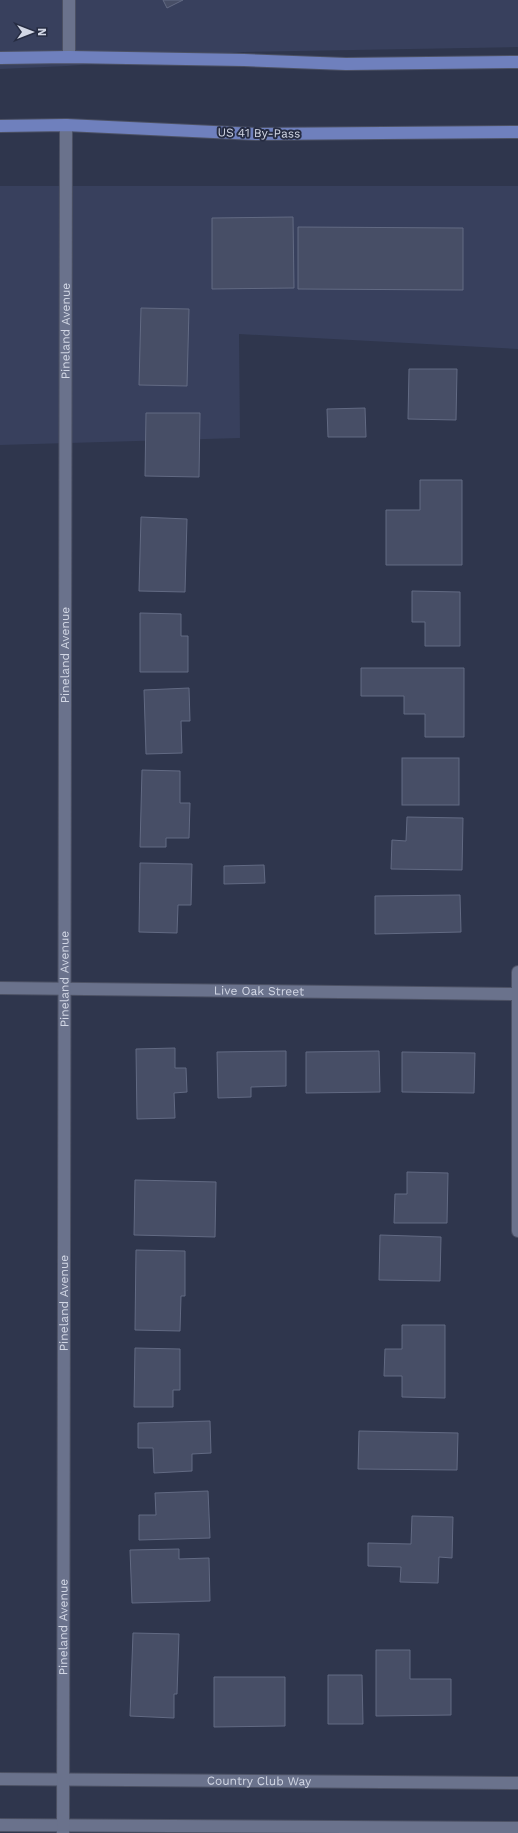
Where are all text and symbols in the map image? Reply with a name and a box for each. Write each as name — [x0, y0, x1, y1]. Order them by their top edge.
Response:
north arrow — [12, 12, 52, 52]
text: N — [35, 28, 48, 36]
street label: US 41 By-Pass — [217, 125, 301, 141]
street label: Pineland Avenue — [59, 283, 73, 379]
street label: Pineland Avenue — [58, 607, 72, 703]
street label: Pineland Avenue — [57, 931, 72, 1027]
street label: Live Oak Street — [214, 983, 304, 999]
street label: Pineland Avenue — [57, 1255, 71, 1351]
street label: Pineland Avenue — [56, 1579, 70, 1675]
street label: Country Club Way — [207, 1774, 312, 1788]

